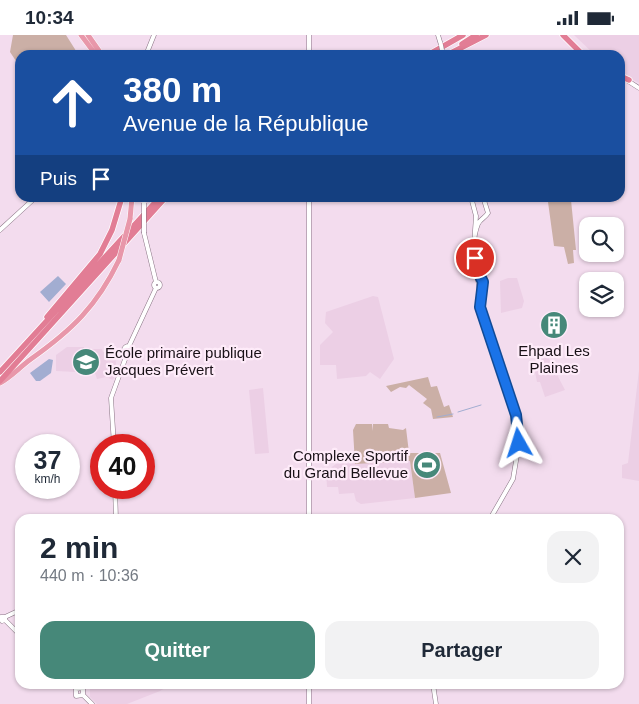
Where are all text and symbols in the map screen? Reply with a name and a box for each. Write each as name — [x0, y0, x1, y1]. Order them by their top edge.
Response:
text: 10:34 — [25, 7, 74, 28]
icon: ahead — [40, 70, 105, 135]
text: 380 m — [123, 70, 222, 109]
text: Avenue de la République — [123, 111, 368, 136]
icon: arrive — [87, 165, 115, 193]
text: Puis — [40, 168, 77, 189]
map controls — [579, 217, 624, 317]
button: search — [579, 217, 624, 262]
pin — [454, 237, 496, 279]
icon: arrive — [461, 244, 489, 272]
button: layers — [579, 272, 624, 317]
building icon: Ehpad Les Plaines — [539, 310, 569, 340]
place label: Ehpad Les Plaines — [518, 342, 590, 376]
place label: École primaire publique Jacques Prévert — [105, 344, 262, 378]
school or university icon: École primaire publique Jacques Prévert — [71, 347, 101, 377]
position arrow — [492, 416, 544, 468]
speed limit sign: 40 — [90, 434, 155, 499]
text: 37 — [34, 446, 61, 474]
place label: Complexe Sportif du Grand Bellevue — [284, 447, 409, 481]
sports icon: Complexe Sportif du Grand Bellevue — [412, 450, 442, 480]
text: km/h — [34, 472, 61, 486]
text: 2 min — [40, 531, 118, 564]
button: close — [547, 531, 599, 583]
text: 440 m · 10:36 — [40, 567, 139, 584]
button: Quitter — [40, 621, 315, 679]
button: Partager — [325, 621, 599, 679]

